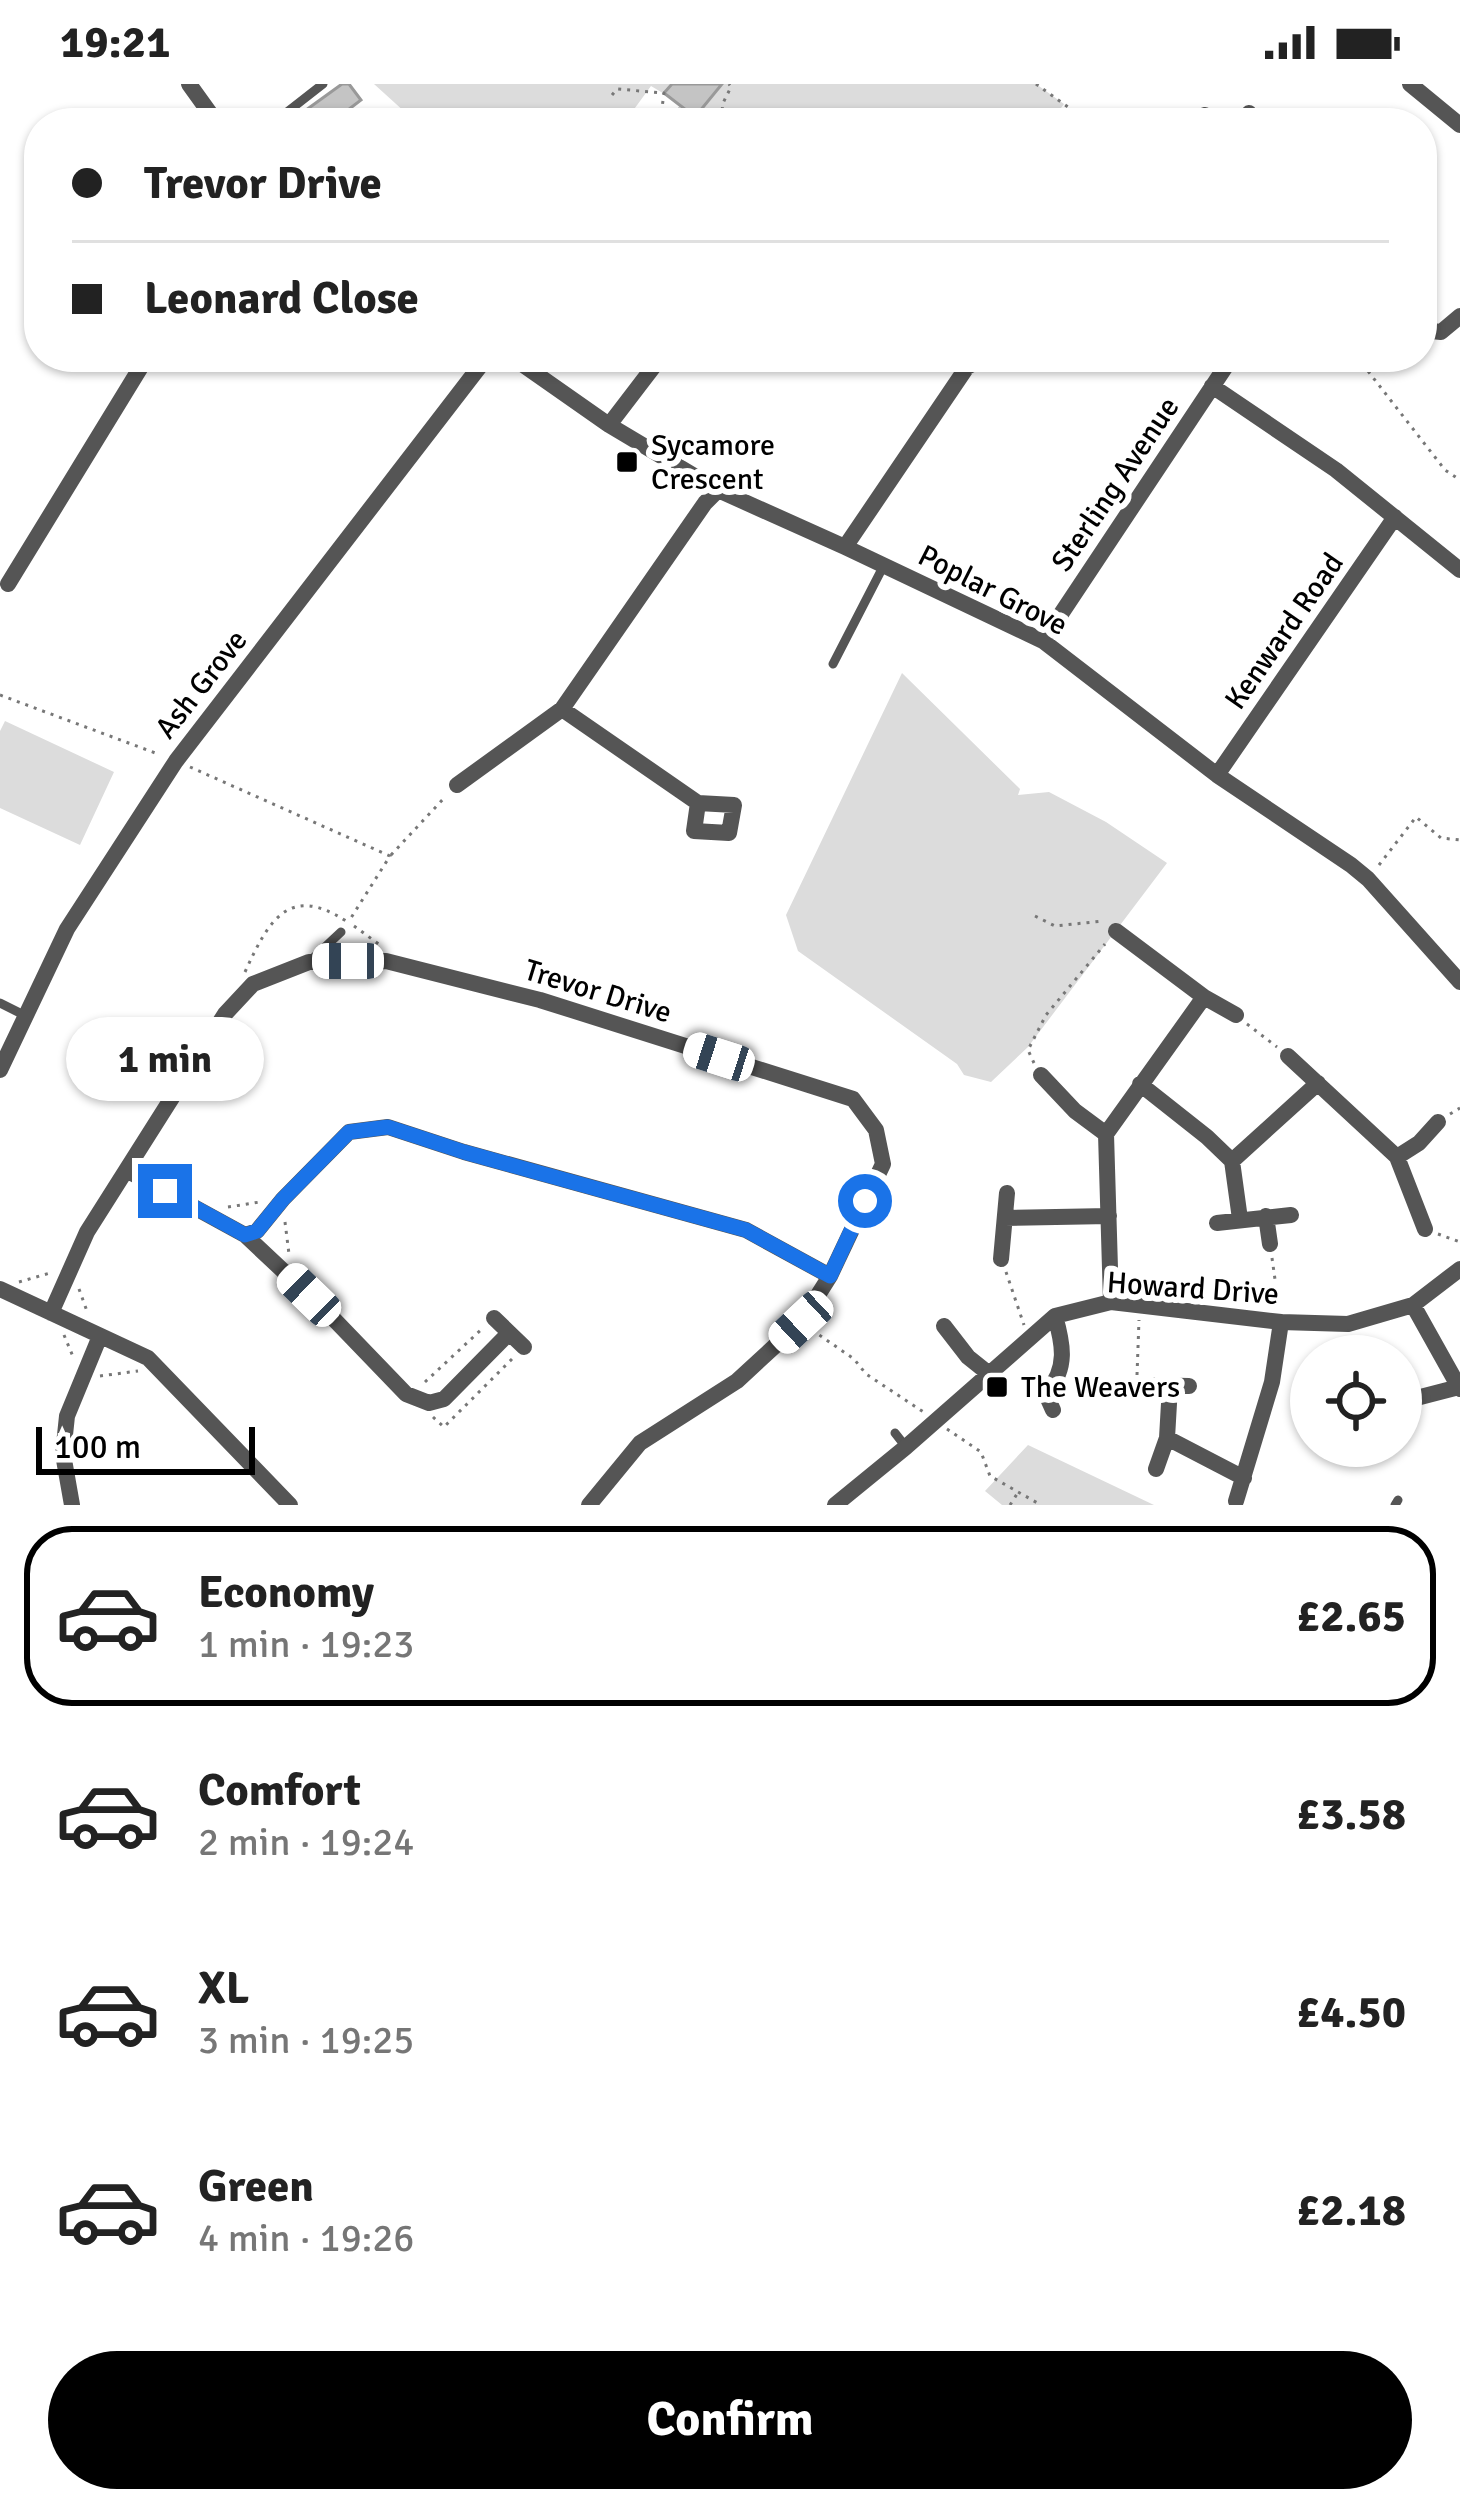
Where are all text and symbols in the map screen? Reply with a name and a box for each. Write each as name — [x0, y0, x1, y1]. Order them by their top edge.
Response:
text: 19:21 — [60, 15, 170, 70]
text: Trevor Drive — [144, 156, 382, 211]
text: Leonard Close — [144, 271, 419, 326]
street label: Sterling Avenue — [1043, 390, 1187, 579]
place label: Sycamore Crescent — [651, 427, 775, 498]
marker: Sycamore Crescent — [614, 449, 640, 475]
street label: Poplar Grove — [912, 537, 1074, 644]
street label: Kenward Road — [1217, 546, 1352, 717]
street label: Ash Grove — [147, 623, 255, 746]
car — [312, 943, 384, 979]
street label: Trevor Drive — [520, 952, 676, 1031]
callout: 1 min — [66, 1017, 264, 1101]
car — [679, 1029, 759, 1085]
text: 1 min — [118, 1035, 212, 1083]
route end — [138, 1164, 192, 1218]
route start — [838, 1174, 892, 1228]
car — [271, 1257, 347, 1333]
street label: Howard Drive — [1106, 1264, 1280, 1313]
car — [762, 1284, 840, 1360]
map controls — [1290, 1335, 1422, 1467]
button: locate — [1290, 1335, 1422, 1467]
place label: The Weavers — [1021, 1369, 1180, 1406]
marker: The Weavers — [984, 1374, 1010, 1400]
scale bar — [36, 1421, 255, 1474]
text: 100 m — [54, 1427, 141, 1468]
icon: car — [54, 1562, 162, 1670]
text: Economy — [198, 1565, 374, 1620]
text: £2.65 — [1296, 1589, 1406, 1644]
text: 1 min · 19:23 — [198, 1620, 414, 1668]
icon: car — [54, 1760, 162, 1868]
text: Comfort — [198, 1763, 361, 1818]
text: £3.58 — [1296, 1787, 1406, 1842]
text: 2 min · 19:24 — [198, 1818, 414, 1866]
icon: car — [54, 1958, 162, 2066]
text: XL — [198, 1961, 249, 2016]
text: £4.50 — [1296, 1985, 1406, 2040]
text: 3 min · 19:25 — [198, 2016, 414, 2064]
icon: car — [54, 2156, 162, 2264]
text: Green — [198, 2159, 314, 2214]
text: £2.18 — [1296, 2183, 1406, 2238]
text: 4 min · 19:26 — [198, 2214, 414, 2262]
button: Confirm — [48, 2351, 1412, 2489]

